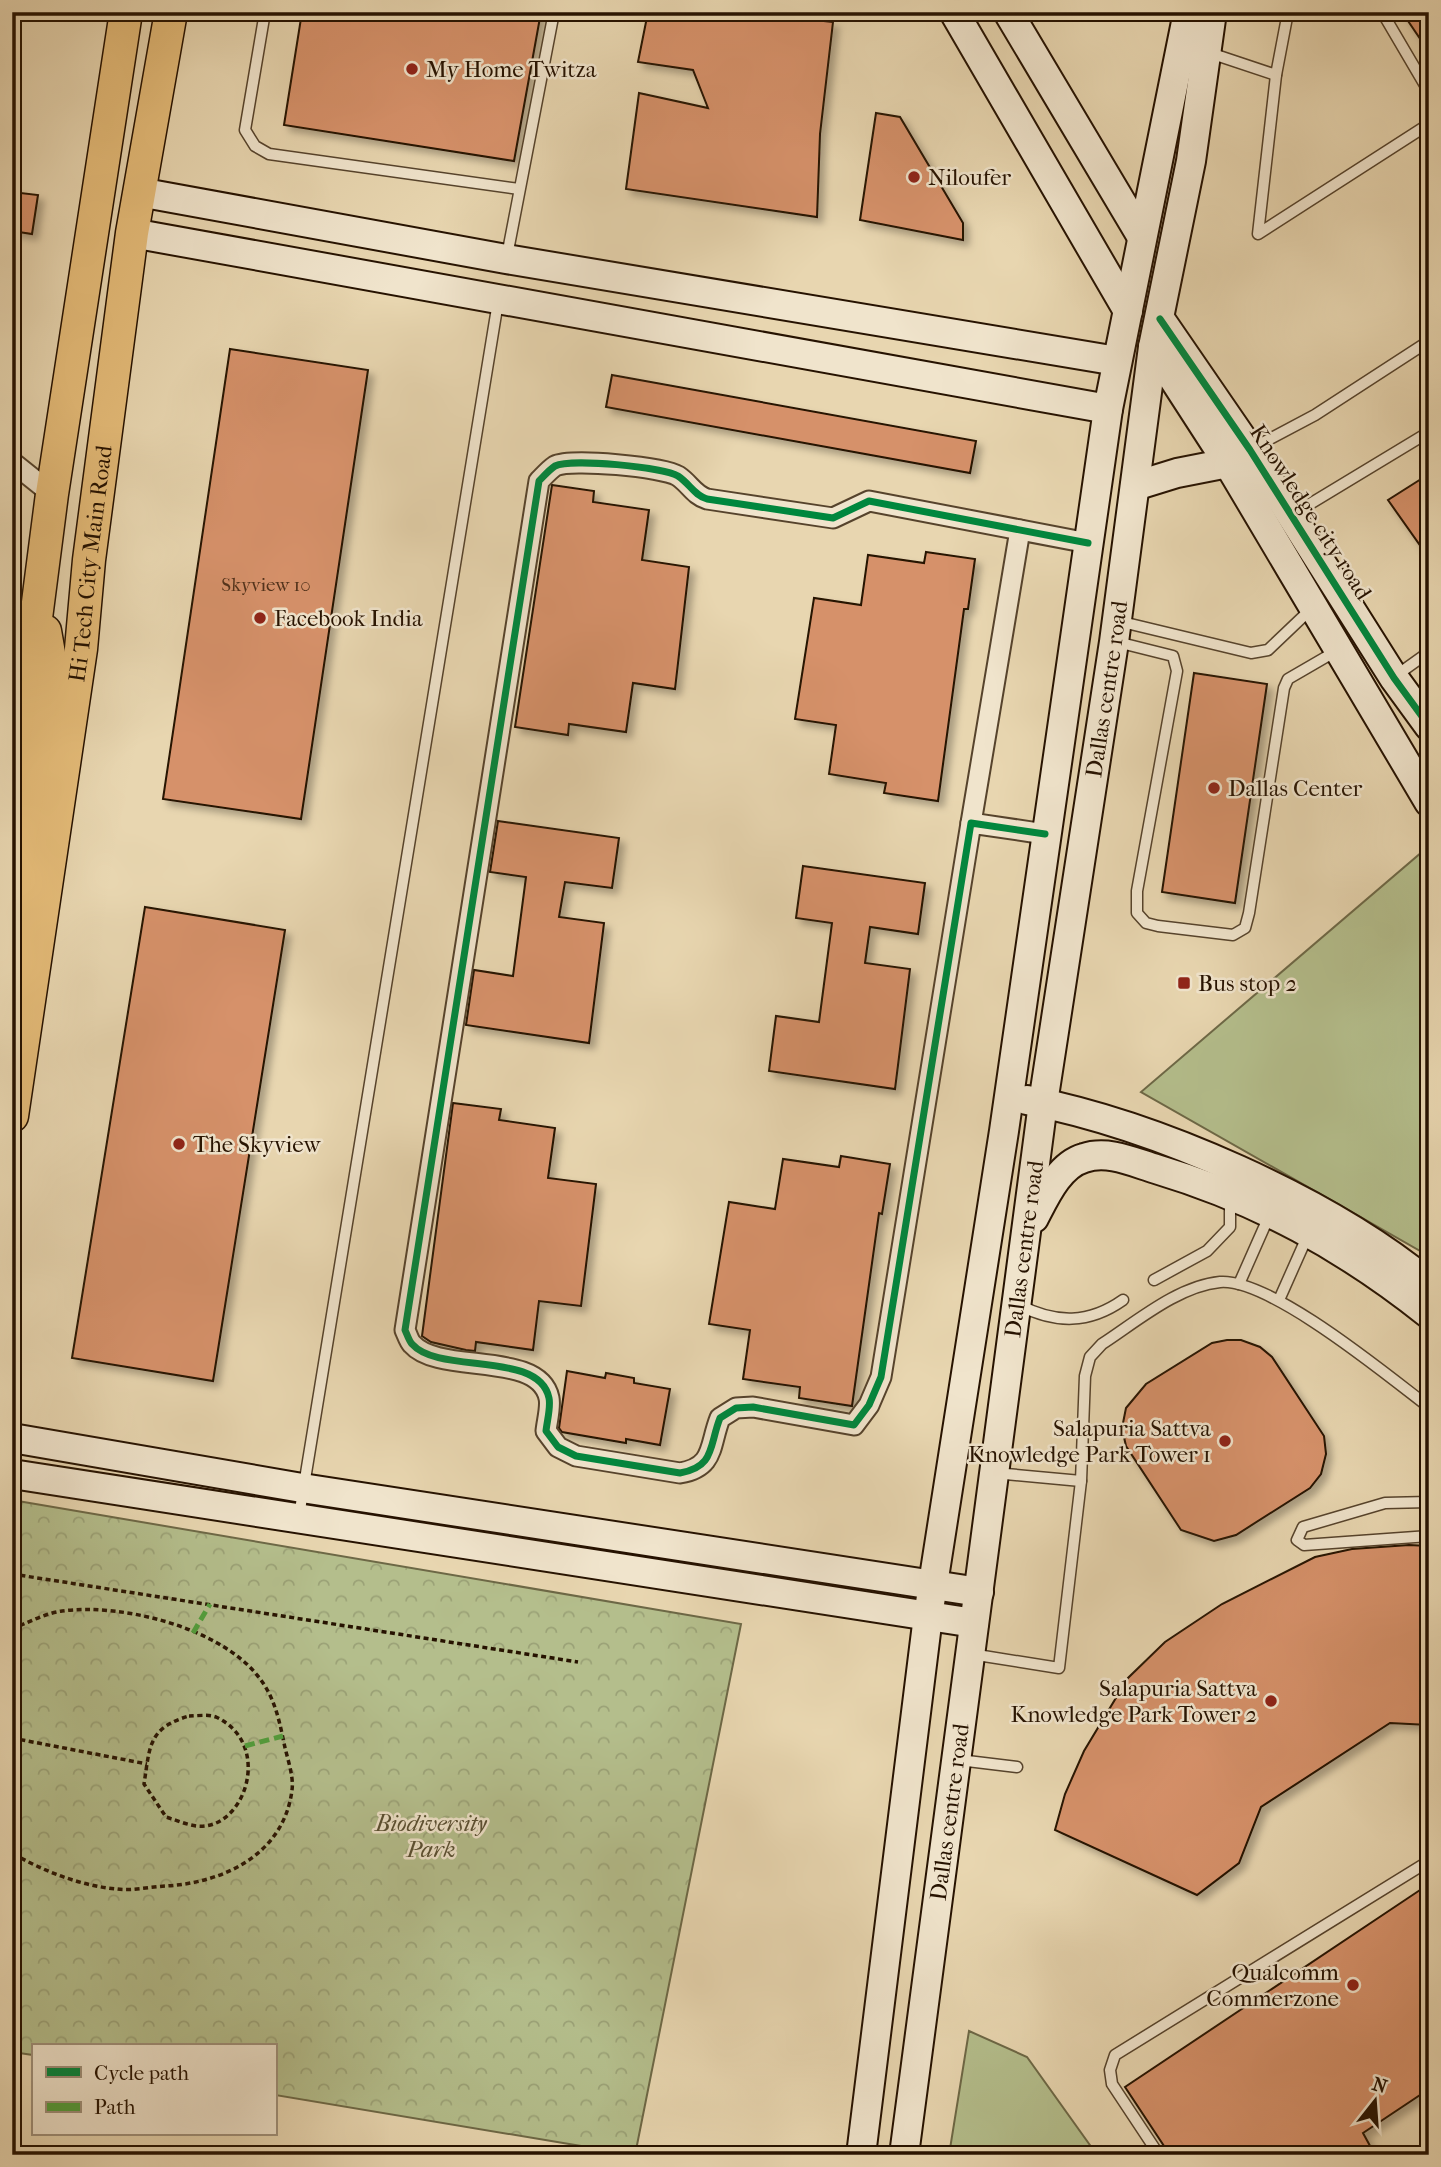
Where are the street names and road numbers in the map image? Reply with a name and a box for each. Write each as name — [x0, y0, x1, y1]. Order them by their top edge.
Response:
street label: Knowledge city road — [1244, 420, 1378, 605]
street label: Hi Tech City Main Road — [63, 443, 118, 684]
street label: Dallas centre road — [1080, 599, 1133, 779]
street label: Dallas centre road — [999, 1158, 1049, 1339]
street label: Dallas centre road — [925, 1721, 975, 1902]

